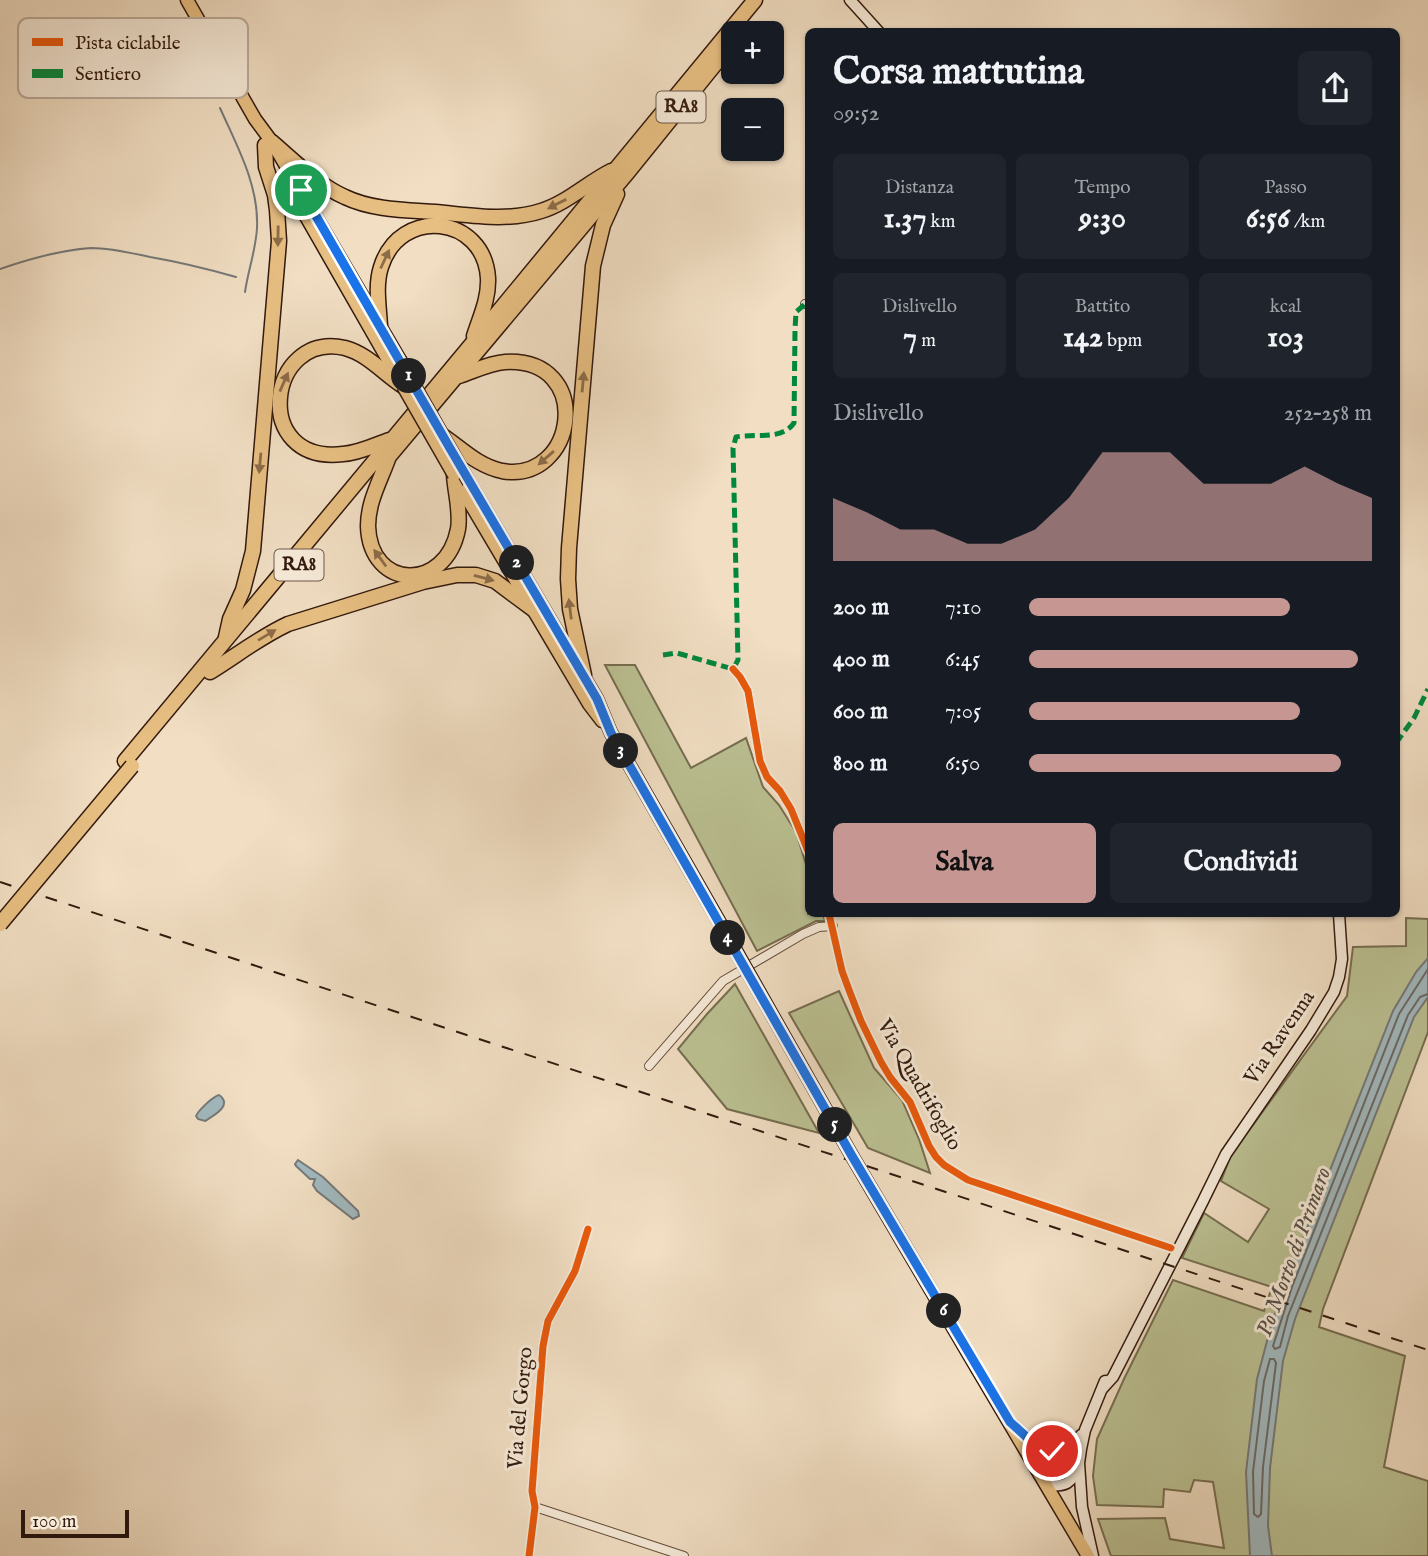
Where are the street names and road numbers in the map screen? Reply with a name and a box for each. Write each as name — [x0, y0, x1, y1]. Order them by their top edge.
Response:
road number: RA8 — [656, 92, 706, 122]
road number: RA8 — [274, 550, 324, 580]
street label: Via Ravenna — [1238, 985, 1322, 1091]
street label: Via Quadrifoglio — [870, 1014, 968, 1156]
street label: Via del Gorgo — [502, 1346, 540, 1471]

